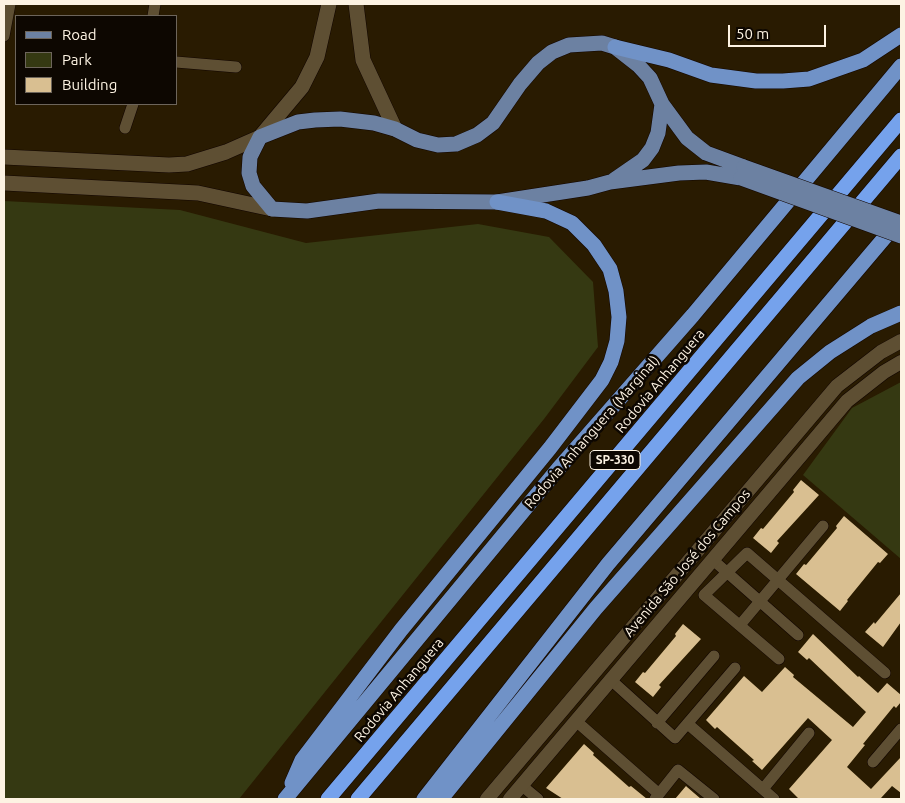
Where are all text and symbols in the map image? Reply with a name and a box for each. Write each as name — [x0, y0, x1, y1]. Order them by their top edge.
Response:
legend — [15, 15, 178, 105]
scale bar — [730, 15, 828, 47]
text: 50 m — [736, 25, 769, 42]
text: Road — [62, 26, 97, 43]
text: Park — [62, 51, 92, 68]
text: Building — [62, 76, 117, 93]
street label: Rodovia Anhanguera — [612, 326, 708, 436]
street label: Rodovia Anhanguera (Marginal) — [521, 352, 663, 512]
road number: SP-330 — [590, 450, 640, 470]
street label: Avenida São José dos Campos — [620, 486, 754, 640]
street label: Rodovia Anhanguera — [351, 635, 447, 745]

